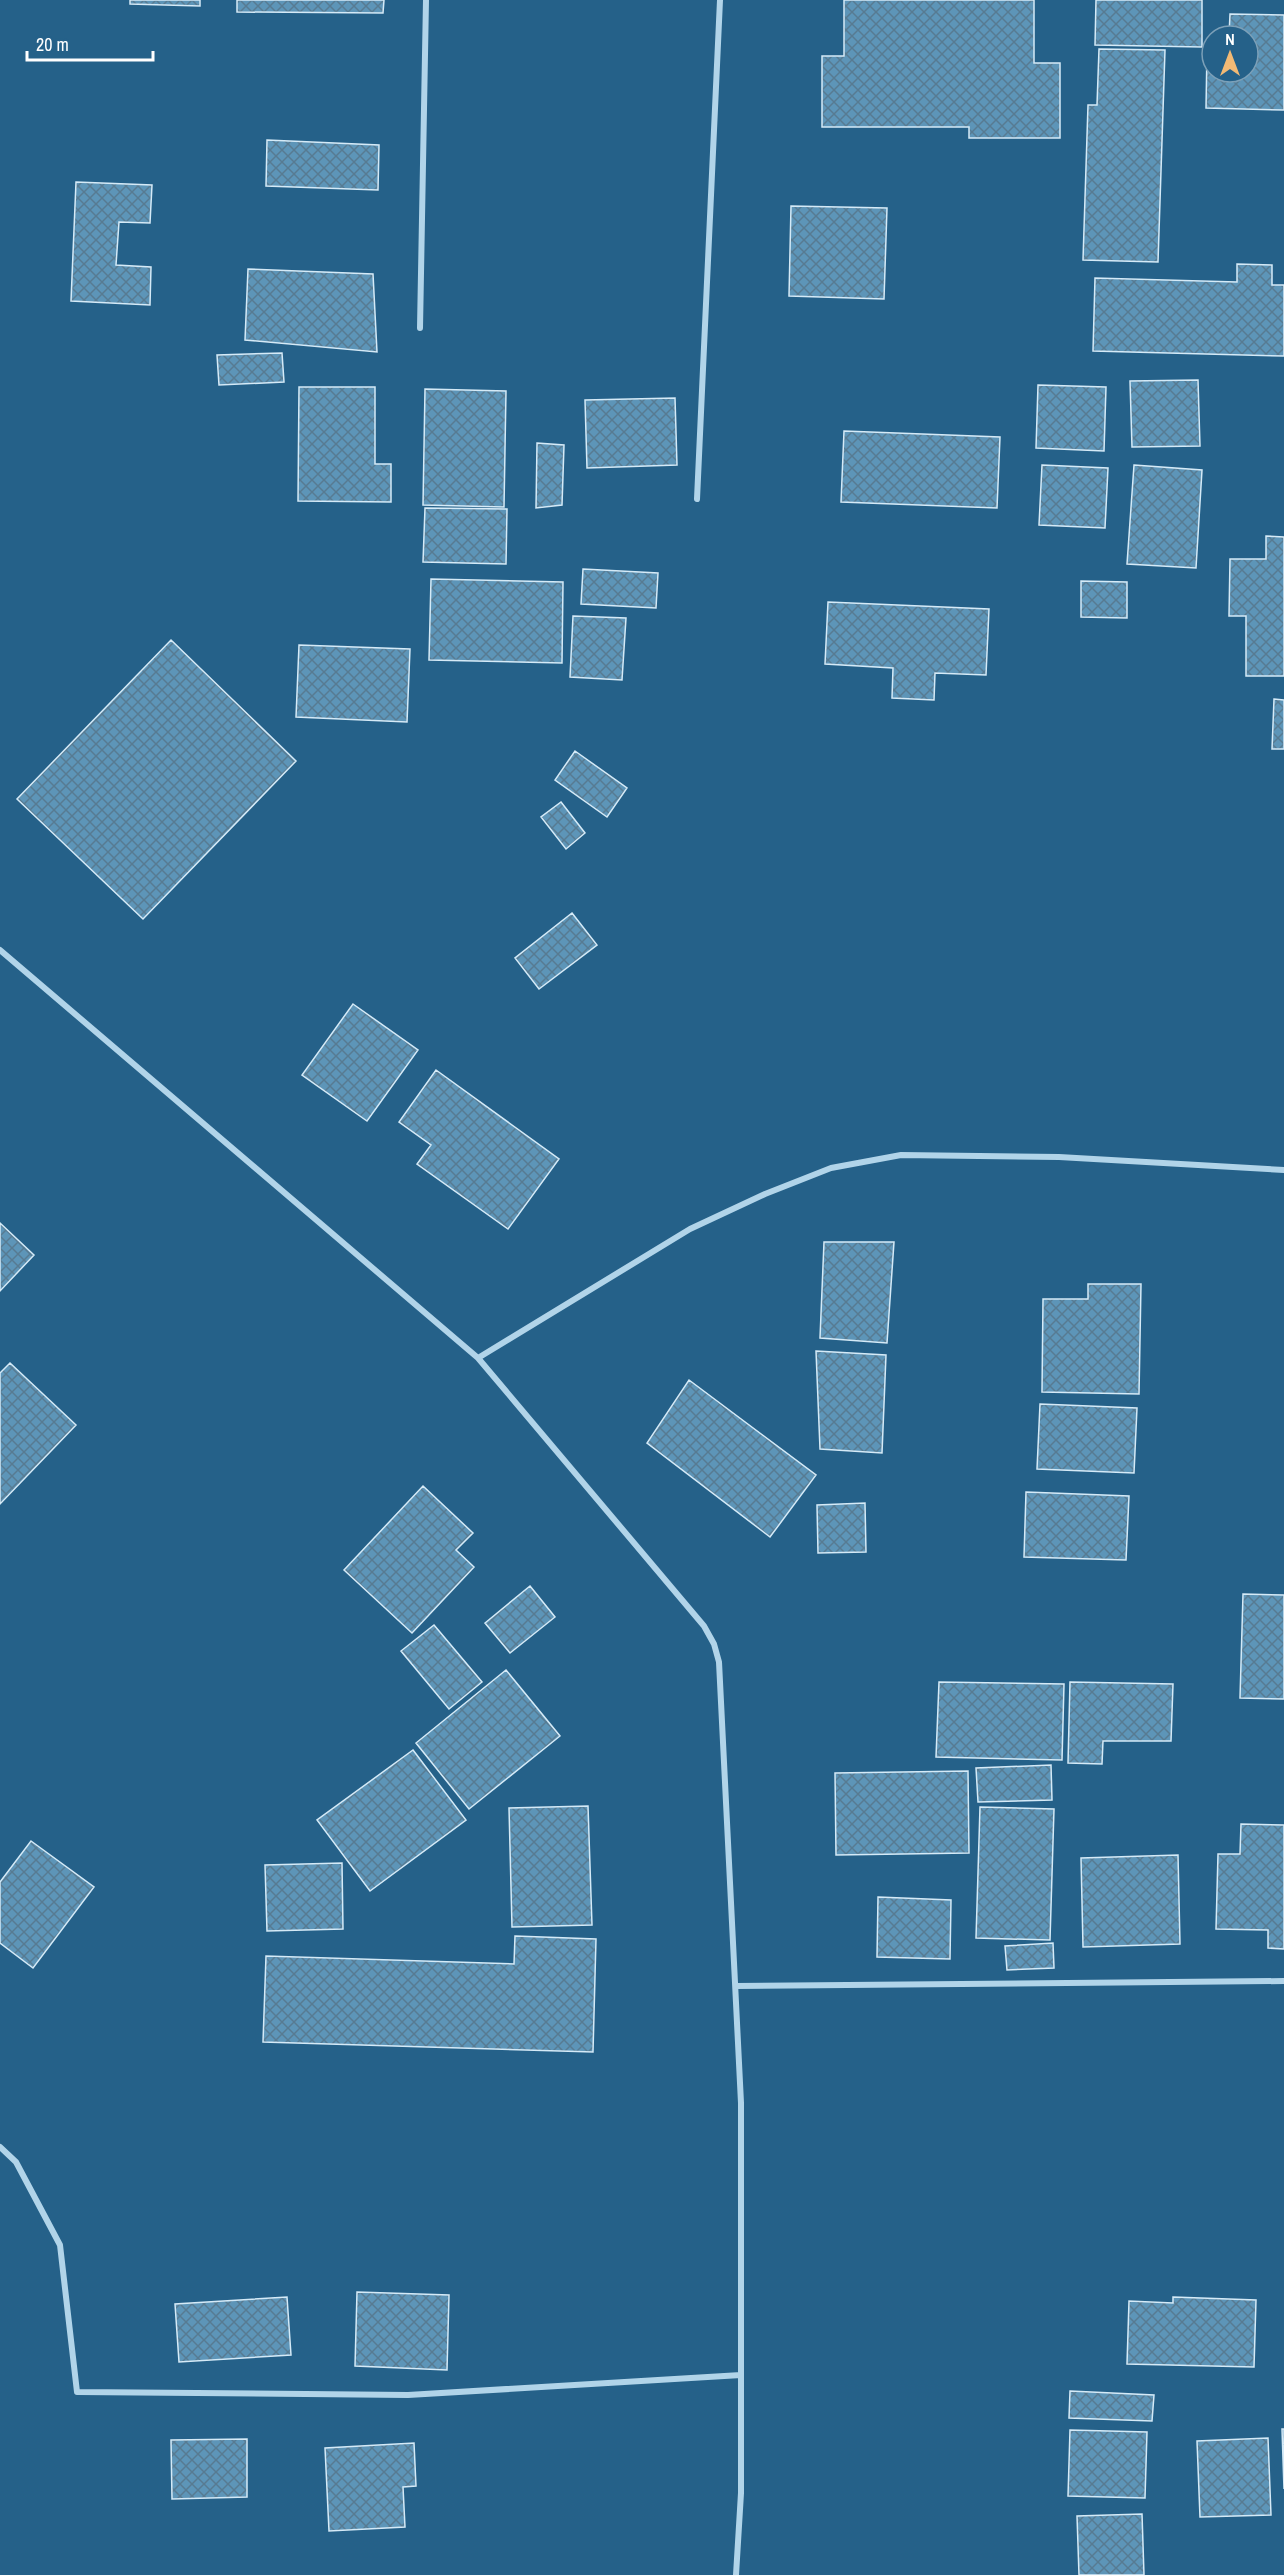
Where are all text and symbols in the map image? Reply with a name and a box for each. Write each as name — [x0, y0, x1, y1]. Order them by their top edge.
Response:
scale bar — [27, 24, 153, 62]
north arrow — [1200, 24, 1260, 84]
text: N — [1225, 28, 1235, 50]
text: 20 m — [36, 32, 69, 57]

